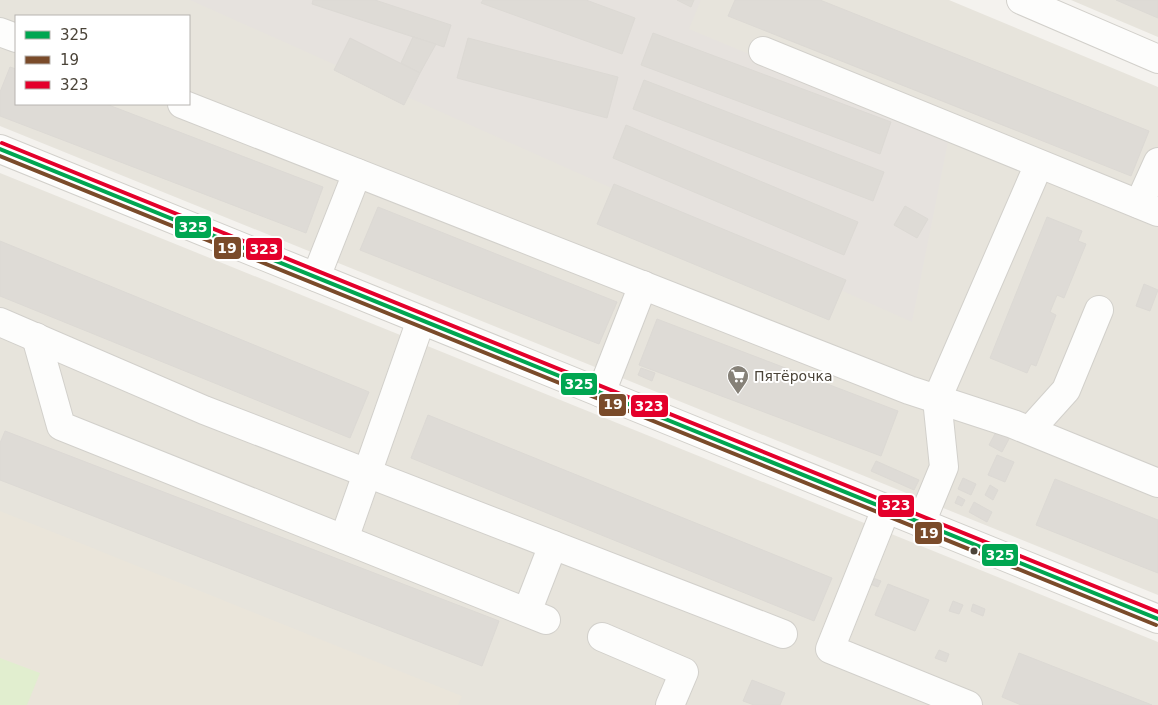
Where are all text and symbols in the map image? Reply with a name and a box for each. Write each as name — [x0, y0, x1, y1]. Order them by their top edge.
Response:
legend — [15, 15, 190, 105]
text: 325 — [60, 26, 89, 44]
text: 19 — [60, 51, 79, 69]
text: 323 — [60, 76, 89, 94]
line badge: 325 — [174, 215, 212, 239]
text: 325 — [178, 219, 208, 235]
line badge: 19 — [213, 236, 242, 260]
line badge: 323 — [245, 237, 283, 261]
text: 19 — [217, 240, 237, 256]
text: 323 — [249, 241, 279, 257]
supermarket icon: Пятёрочка — [726, 364, 750, 395]
place label: Пятёрочка — [754, 368, 832, 384]
line badge: 325 — [560, 372, 598, 396]
text: 325 — [564, 376, 594, 392]
line badge: 19 — [598, 393, 627, 417]
line badge: 323 — [630, 394, 669, 418]
text: 19 — [603, 396, 623, 412]
text: 323 — [634, 398, 664, 414]
line badge: 323 — [877, 494, 915, 518]
text: 323 — [881, 497, 911, 513]
line badge: 19 — [914, 521, 943, 545]
text: 19 — [919, 525, 939, 541]
line badge: 325 — [981, 543, 1019, 567]
unlabelled marker — [969, 546, 979, 556]
text: 325 — [985, 547, 1015, 563]

